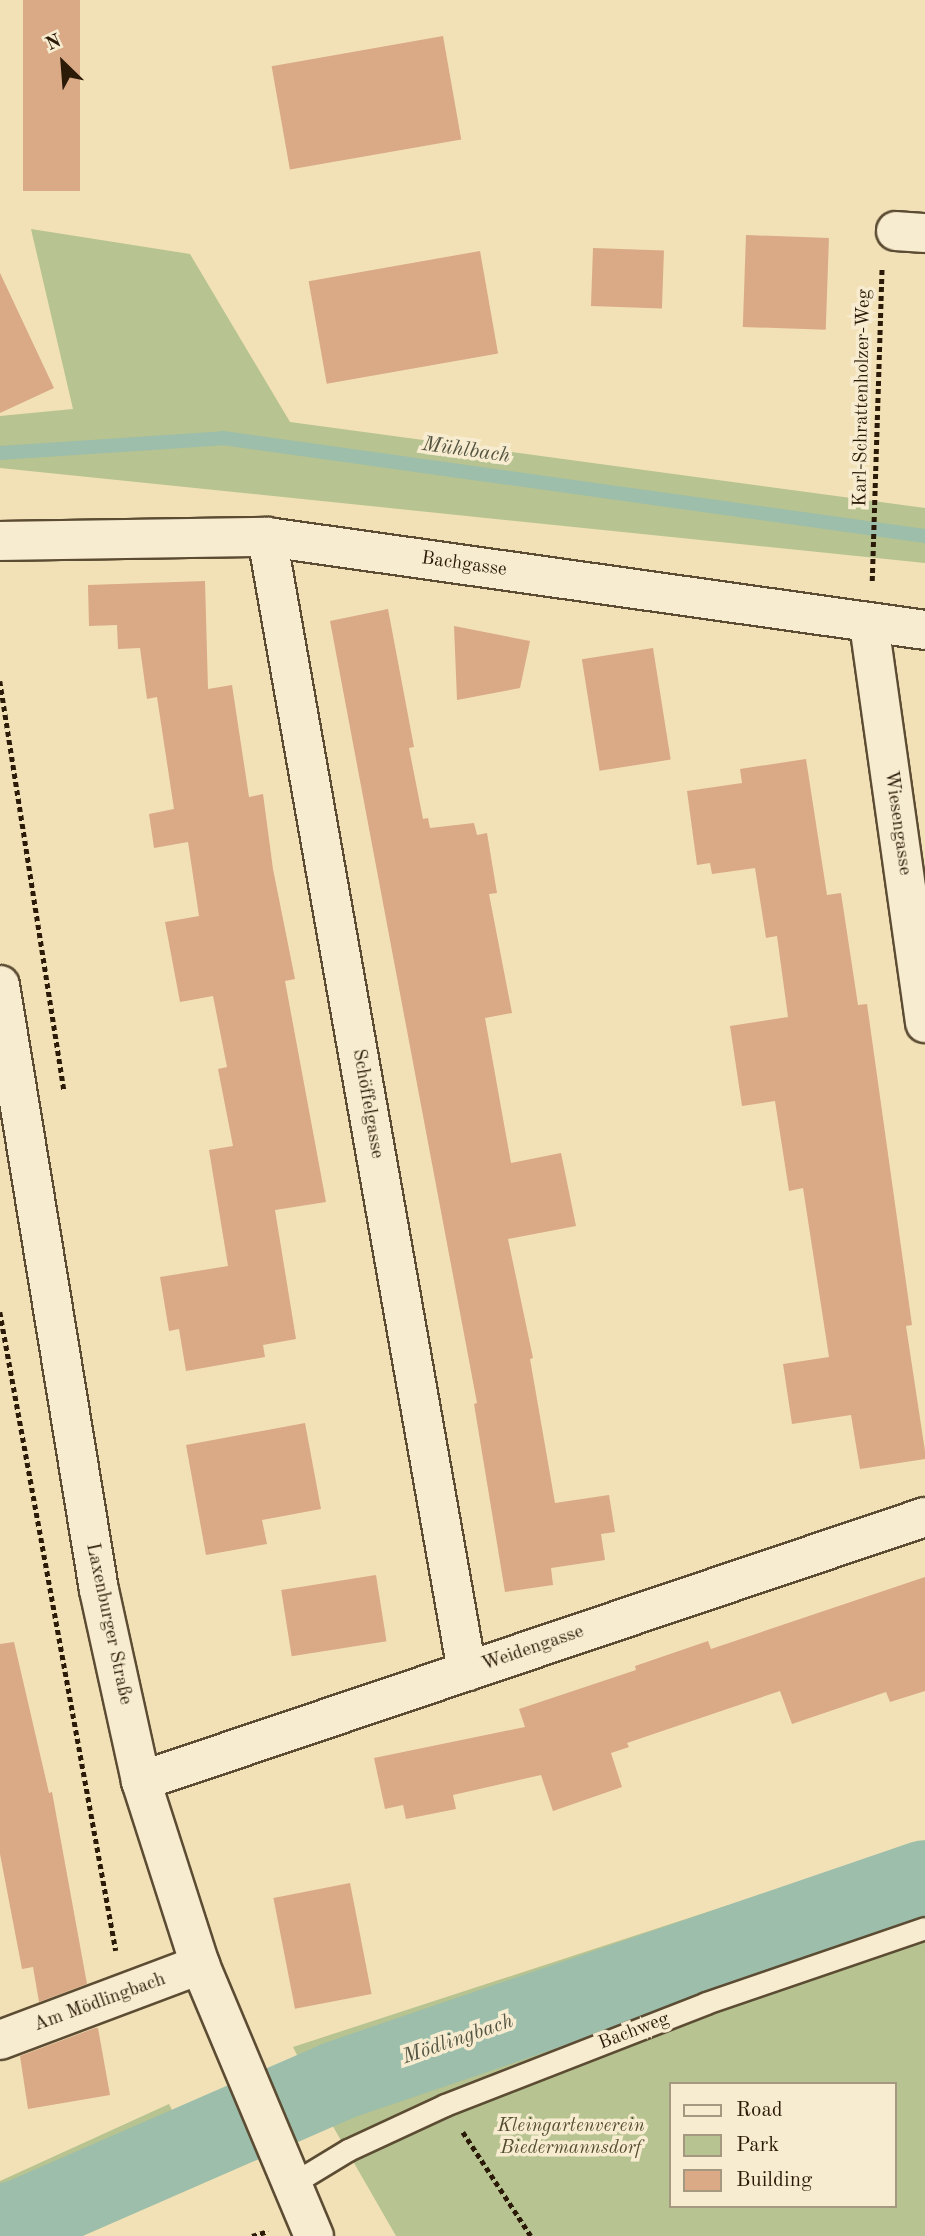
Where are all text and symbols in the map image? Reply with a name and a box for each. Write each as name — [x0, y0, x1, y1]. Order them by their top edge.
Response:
north arrow — [28, 28, 98, 98]
text: N — [43, 32, 65, 55]
street label: Karl-Schrattenholzer-Weg — [850, 289, 876, 507]
water label: Mühlbach — [420, 432, 512, 470]
street label: Bachgasse — [420, 548, 508, 582]
street label: Wiesengasse — [878, 769, 916, 877]
street label: Schöffelgasse — [346, 1047, 388, 1161]
street label: Laxenburger Straße — [80, 1541, 136, 1707]
street label: Weidengasse — [479, 1621, 587, 1677]
street label: Am Mödlingbach — [31, 1969, 169, 2037]
street label: Bachweg — [595, 2008, 673, 2056]
water label: Mödlingbach — [399, 2009, 517, 2071]
legend — [670, 2082, 897, 2208]
text: Road — [736, 2100, 783, 2121]
park label: Kleingartenverein Biedermannsdorf — [497, 2116, 645, 2160]
text: Park — [736, 2135, 779, 2156]
text: Building — [736, 2170, 812, 2191]

